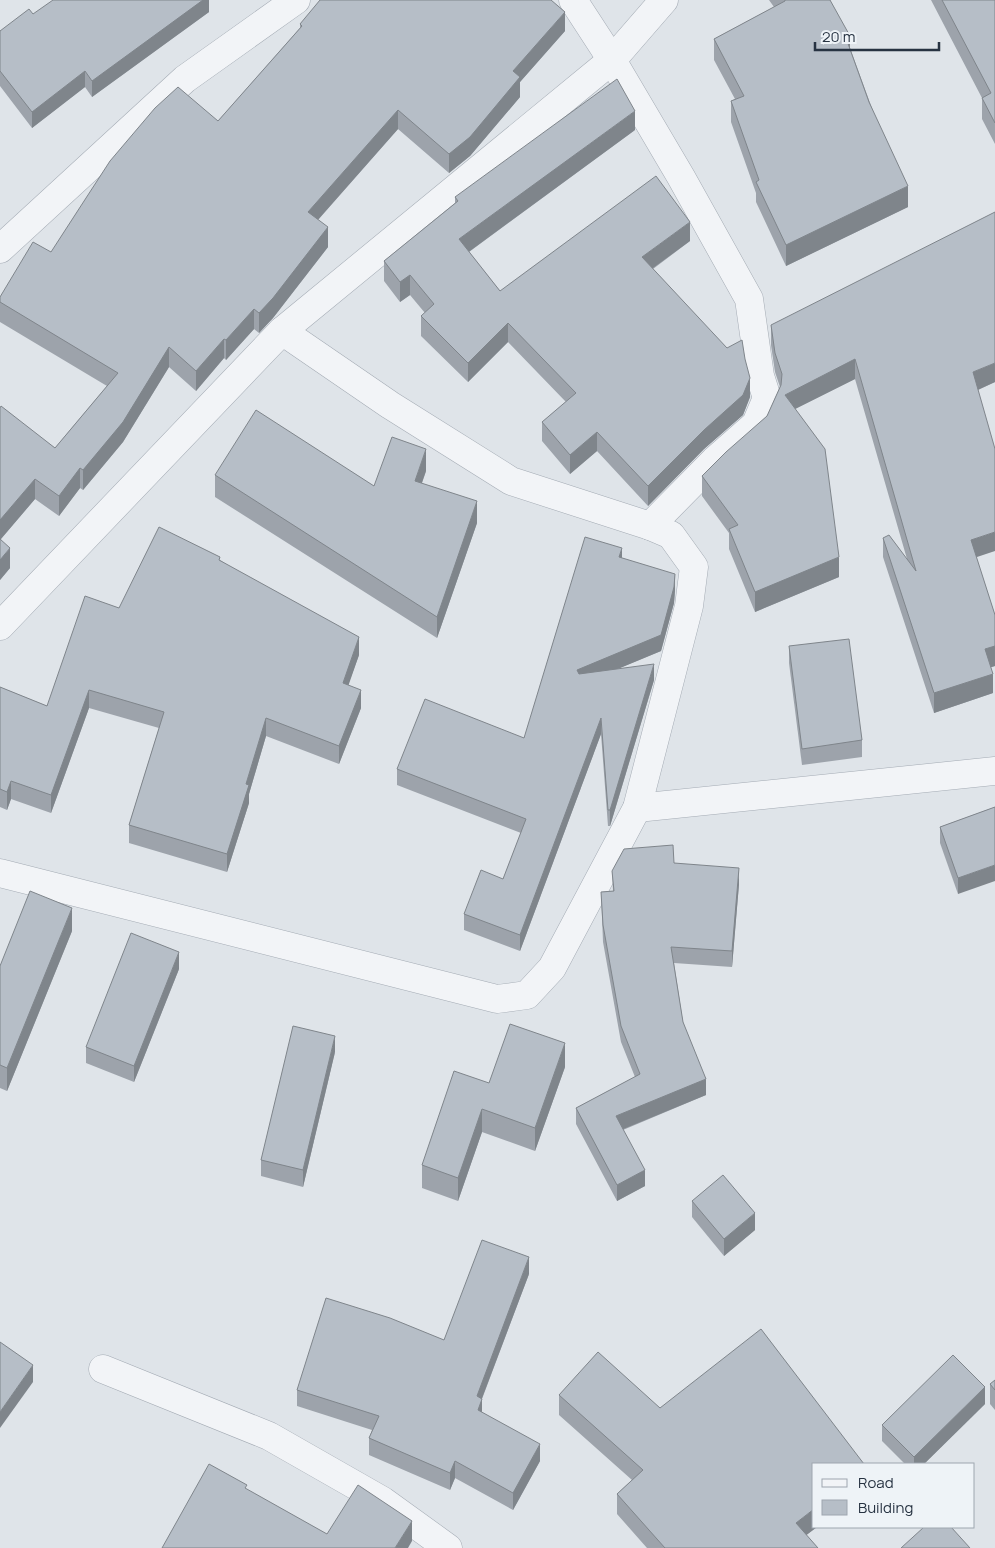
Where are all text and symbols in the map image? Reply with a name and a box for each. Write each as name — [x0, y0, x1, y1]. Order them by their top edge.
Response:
scale bar — [815, 20, 939, 52]
text: 20 m — [822, 26, 855, 47]
legend — [812, 1463, 975, 1528]
text: Road — [858, 1472, 894, 1493]
text: Building — [858, 1497, 913, 1518]

